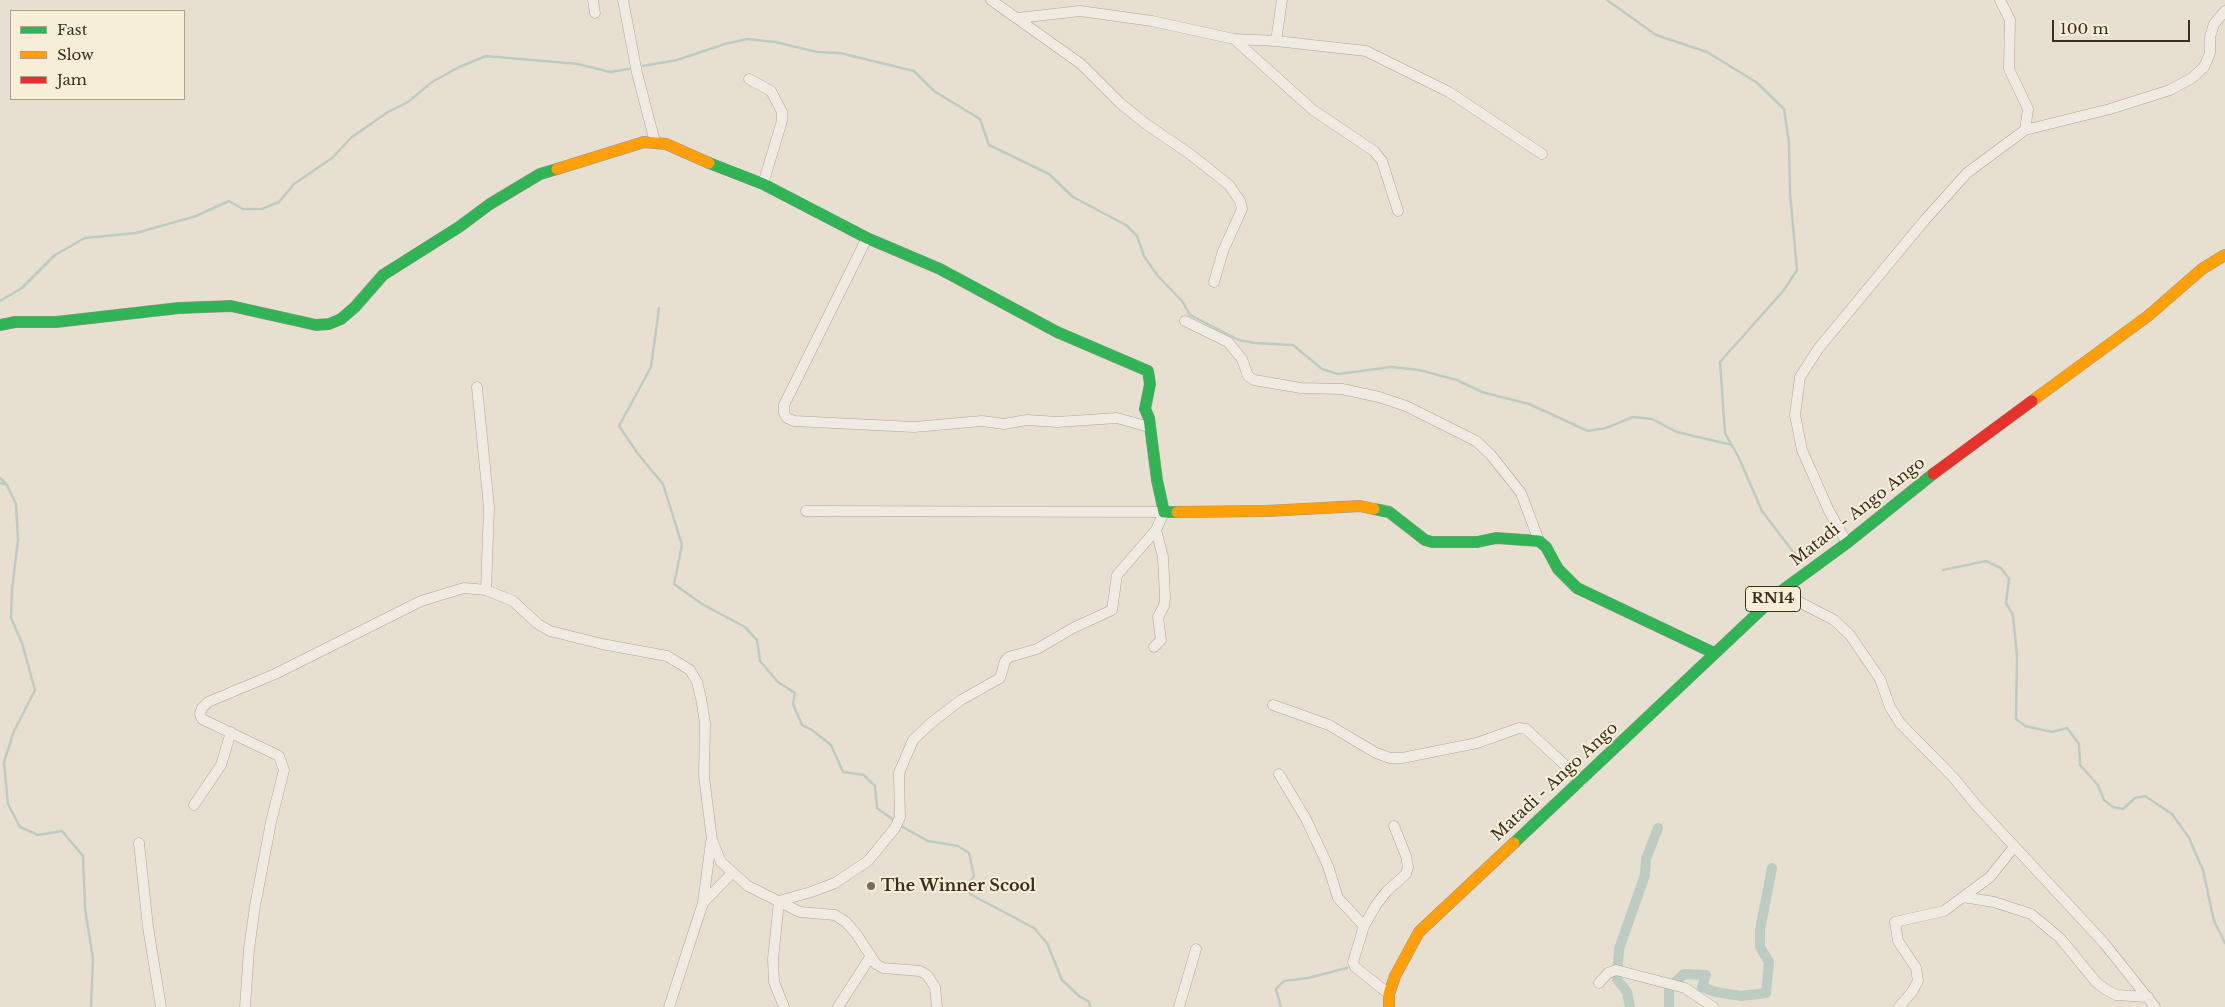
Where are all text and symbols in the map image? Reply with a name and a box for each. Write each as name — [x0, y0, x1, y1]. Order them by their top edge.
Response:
legend — [10, 10, 185, 100]
scale bar — [2055, 10, 2192, 42]
text: 100 m — [2060, 19, 2109, 38]
text: Fast — [57, 20, 87, 39]
text: Slow — [57, 45, 94, 64]
text: Jam — [57, 70, 87, 89]
street label: Matadi - Ango Ango — [1787, 454, 1929, 570]
road number: RN14 — [1746, 586, 1800, 612]
street label: Matadi - Ango Ango — [1488, 719, 1622, 845]
place label: The Winner Scool — [881, 876, 1036, 896]
marker: The Winner Scool — [865, 880, 877, 892]

